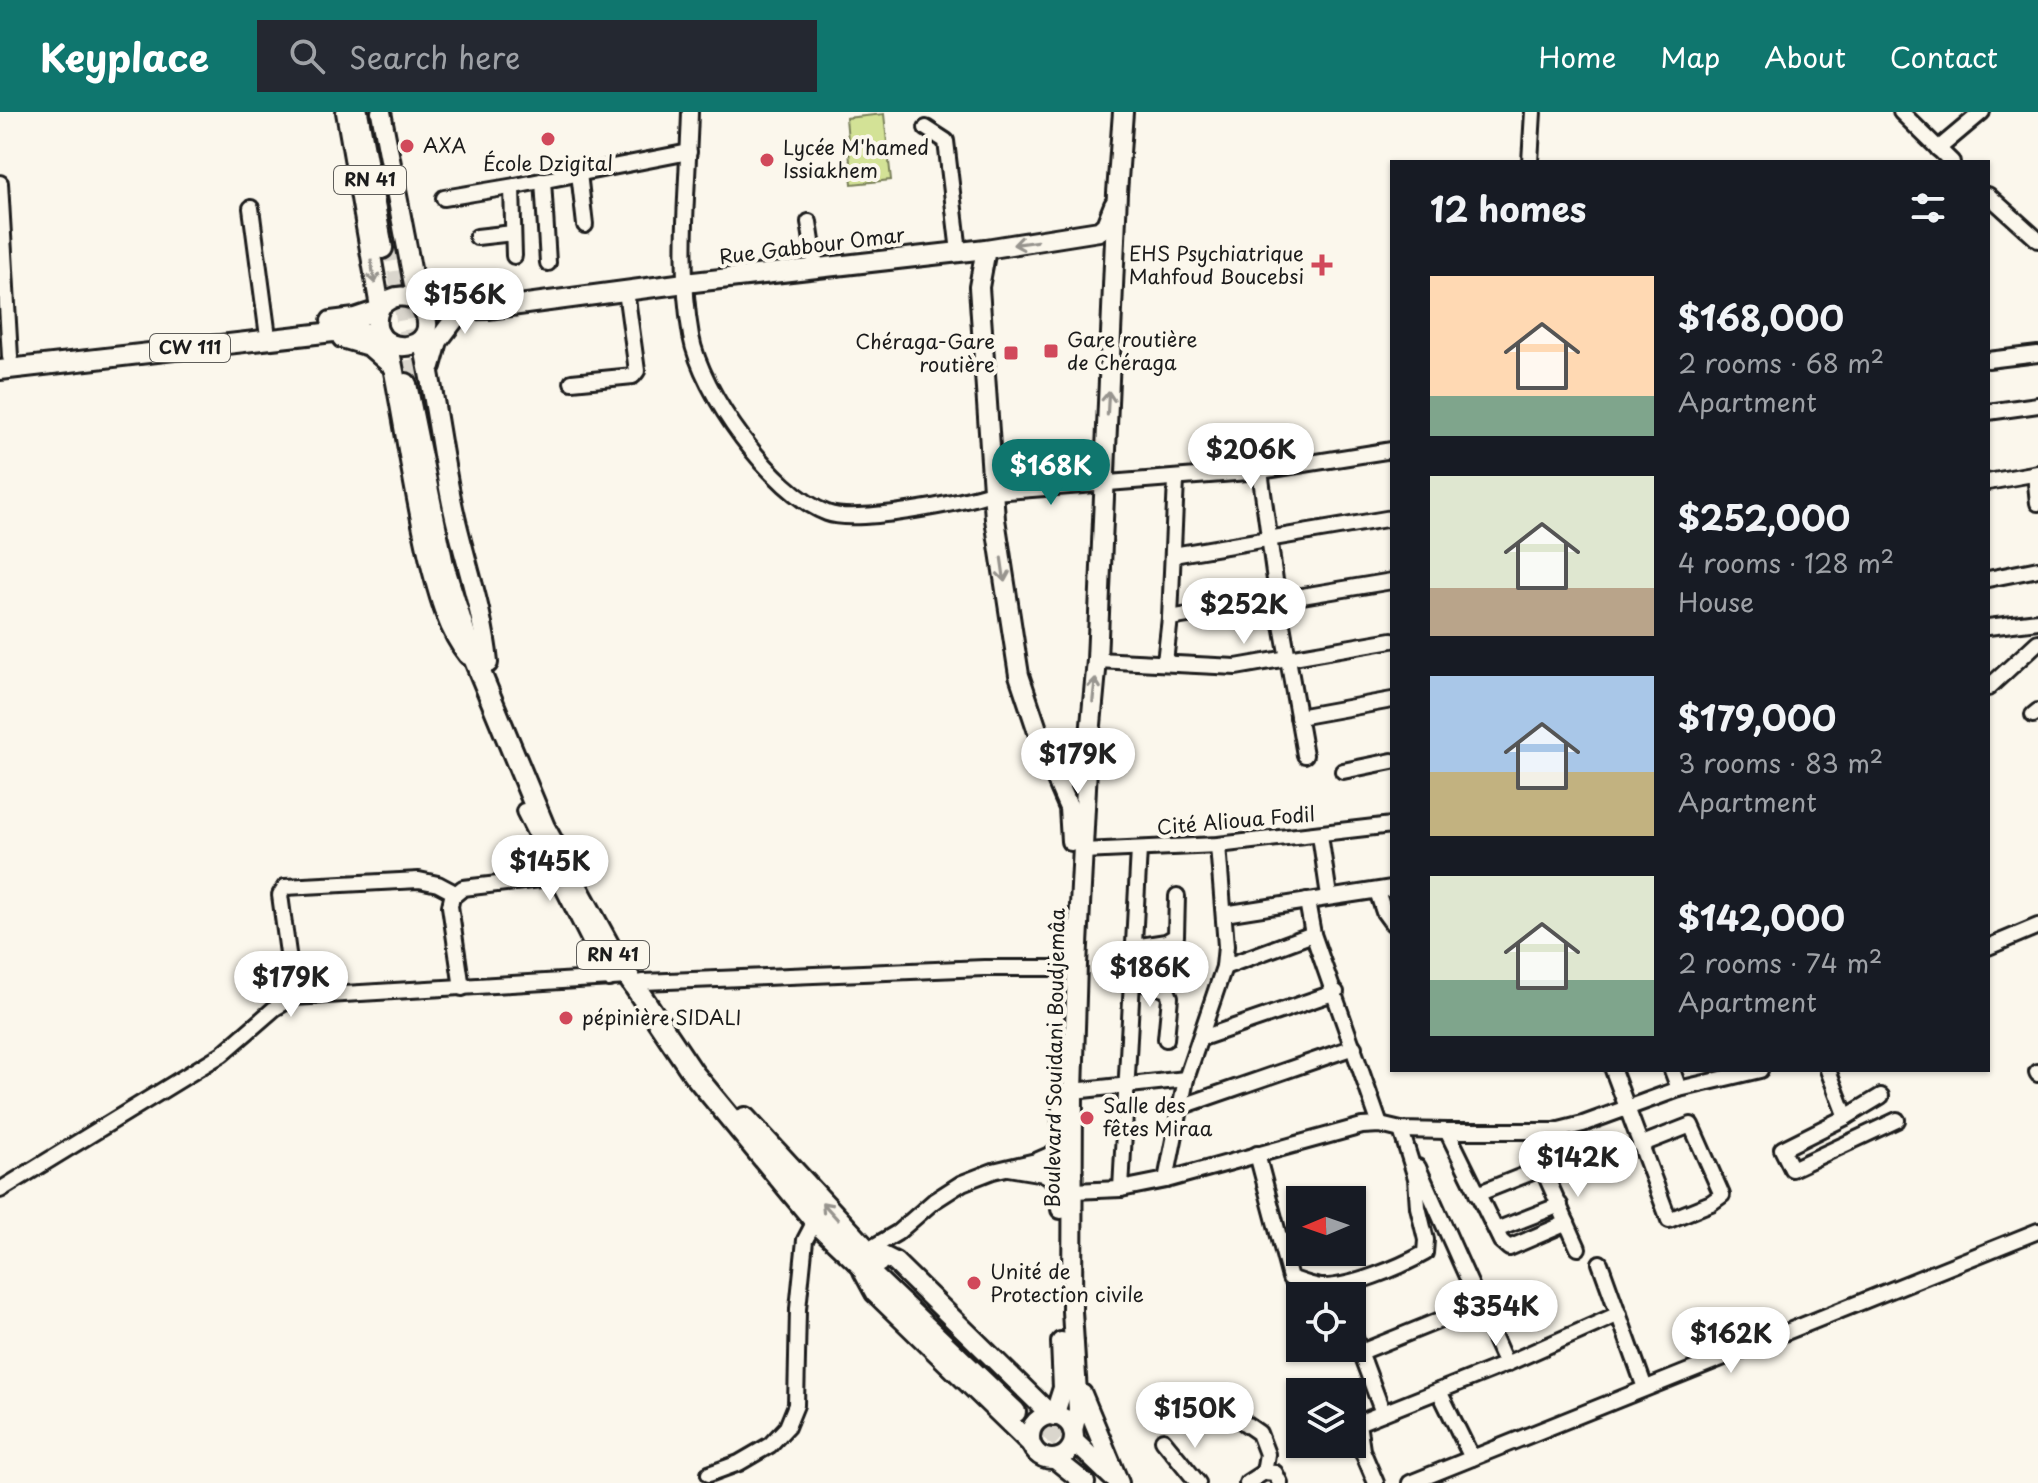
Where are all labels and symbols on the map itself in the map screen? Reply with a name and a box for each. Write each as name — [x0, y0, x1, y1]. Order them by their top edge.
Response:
place label: AXA — [423, 130, 466, 160]
marker: École Dzigital — [539, 130, 557, 148]
place label: Lycée M'hamed Issiakhem — [783, 132, 929, 185]
marker: AXA — [398, 137, 416, 155]
place label: École Dzigital — [483, 148, 613, 178]
marker: Lycée M'hamed Issiakhem — [758, 151, 776, 169]
road number: RN 41 — [334, 166, 406, 194]
street label: Rue Gabbour Omar — [717, 219, 906, 271]
one-way arrow — [1013, 236, 1038, 251]
place label: EHS Psychiatrique Mahfoud Boucebsi — [1129, 238, 1304, 291]
marker: EHS Psychiatrique Mahfoud Boucebsi — [1311, 254, 1333, 276]
one-way arrow — [367, 258, 382, 284]
pin: $156K — [409, 268, 521, 336]
place label: Gare routière de Chéraga — [1067, 324, 1197, 377]
place label: Chéraga-Gare routière — [855, 326, 995, 379]
road number: CW 111 — [150, 334, 230, 362]
marker: Gare routière de Chéraga — [1042, 342, 1060, 360]
marker: Chéraga-Gare routière — [1002, 344, 1020, 362]
one-way arrow — [1101, 390, 1116, 417]
pin: $206K — [1195, 423, 1307, 491]
pin: $168K — [995, 439, 1107, 507]
one-way arrow — [996, 557, 1011, 582]
pin: $252K — [1188, 578, 1300, 646]
one-way arrow — [1086, 678, 1101, 704]
pin: $179K — [1022, 728, 1134, 796]
street label: Cité Alioua Fodil — [1156, 798, 1316, 842]
pin: $145K — [494, 835, 606, 903]
street label: Boulevard Souidani Boudjemâa — [1036, 907, 1072, 1208]
road number: RN 41 — [577, 941, 649, 969]
pin: $186K — [1094, 941, 1206, 1009]
pin: $179K — [235, 951, 347, 1019]
place label: pépinière SIDALI — [582, 1002, 742, 1032]
marker: pépinière SIDALI — [557, 1009, 575, 1027]
place label: Salle des fêtes Miraa — [1103, 1090, 1213, 1143]
marker: Salle des fêtes Miraa — [1078, 1109, 1096, 1127]
pin: $142K — [1522, 1131, 1634, 1199]
north arrow — [1286, 1186, 1366, 1266]
one-way arrow — [821, 1201, 840, 1221]
place label: Unité de Protection civile — [990, 1256, 1144, 1309]
marker: Unité de Protection civile — [965, 1274, 983, 1292]
pin: $354K — [1440, 1280, 1552, 1348]
pin: $162K — [1675, 1307, 1787, 1375]
pin: $150K — [1139, 1382, 1251, 1450]

